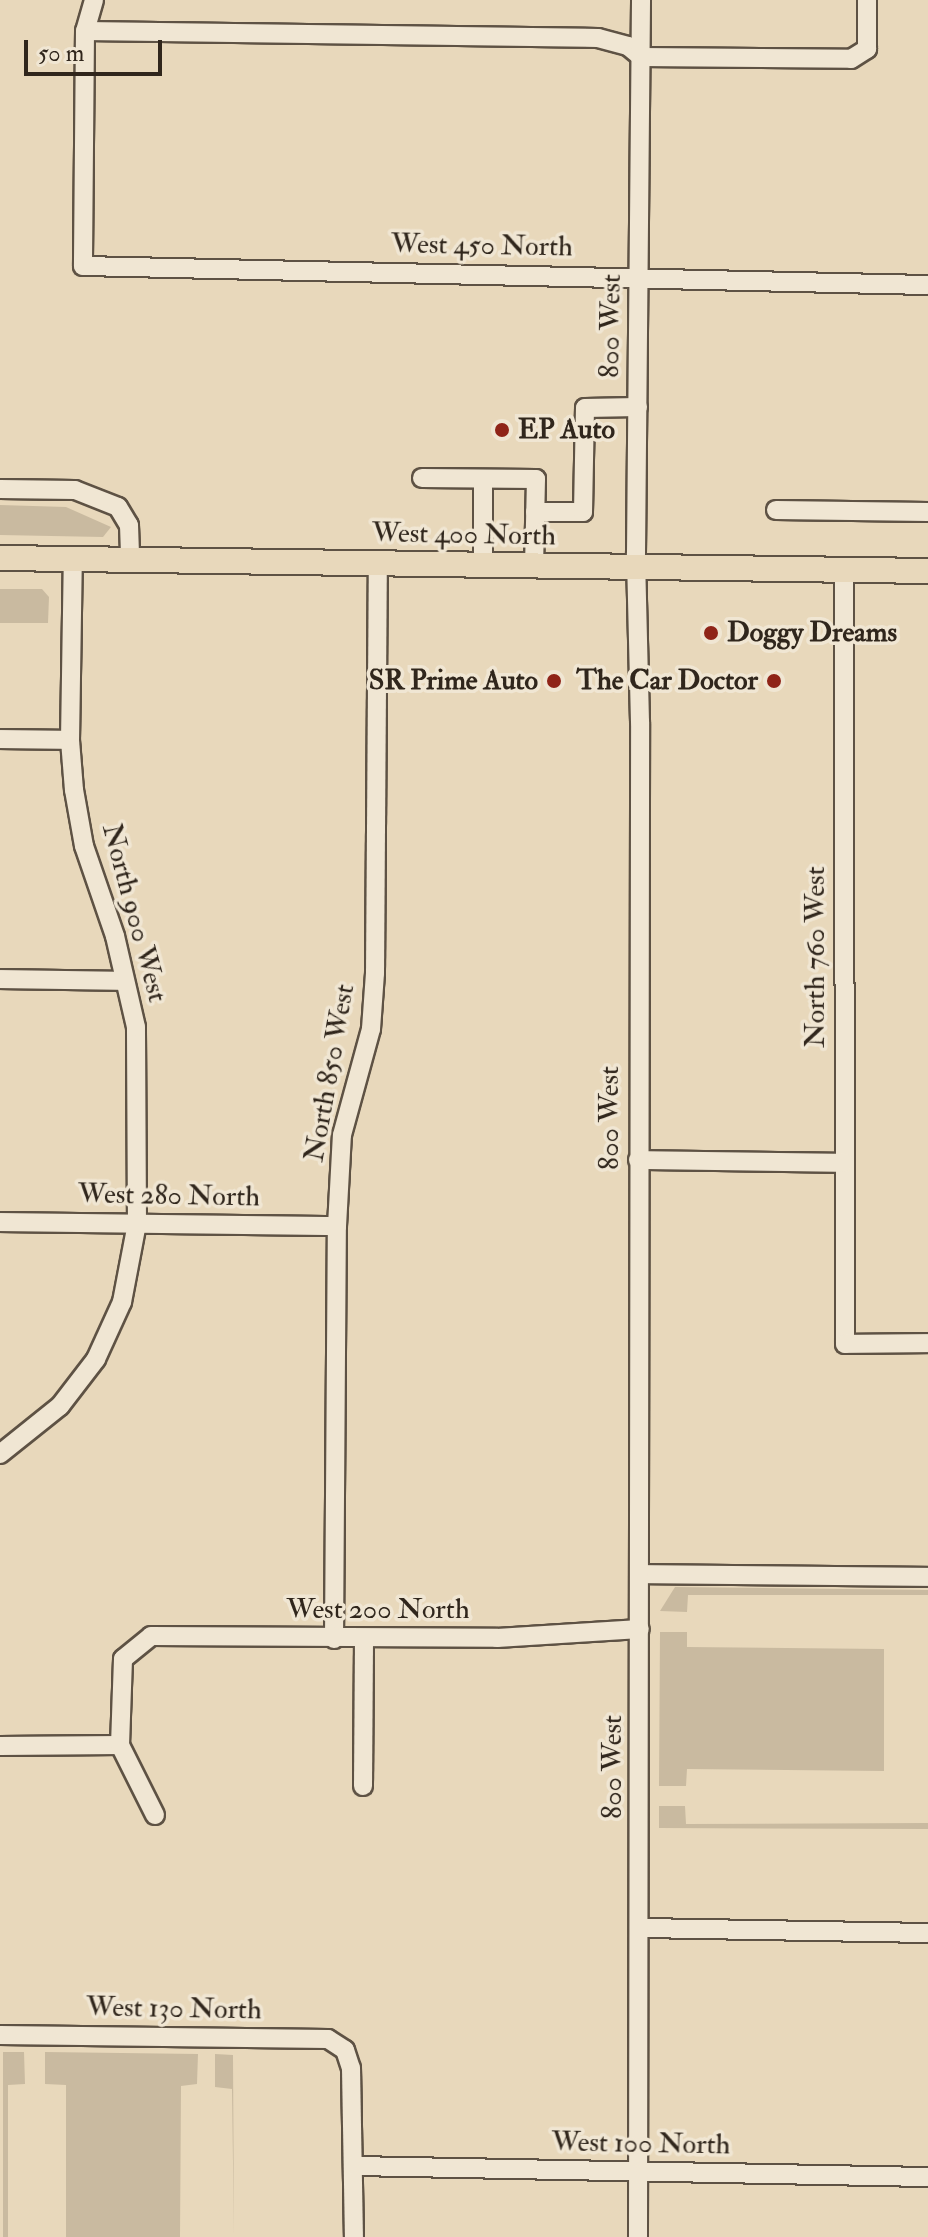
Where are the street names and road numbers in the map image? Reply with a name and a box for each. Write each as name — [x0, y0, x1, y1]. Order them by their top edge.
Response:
street label: West 450 North — [391, 228, 573, 264]
street label: 800 West — [593, 274, 629, 378]
street label: West 400 North — [372, 517, 556, 553]
street label: North 900 West — [94, 820, 174, 1006]
street label: North 760 West — [799, 866, 833, 1048]
street label: North 850 West — [298, 982, 362, 1164]
street label: 800 West — [593, 1066, 627, 1170]
street label: West 280 North — [78, 1178, 260, 1214]
street label: West 200 North — [286, 1593, 470, 1627]
street label: 800 West — [596, 1715, 630, 1819]
street label: West 130 North — [86, 1991, 262, 2027]
street label: West 100 North — [551, 2126, 731, 2162]

